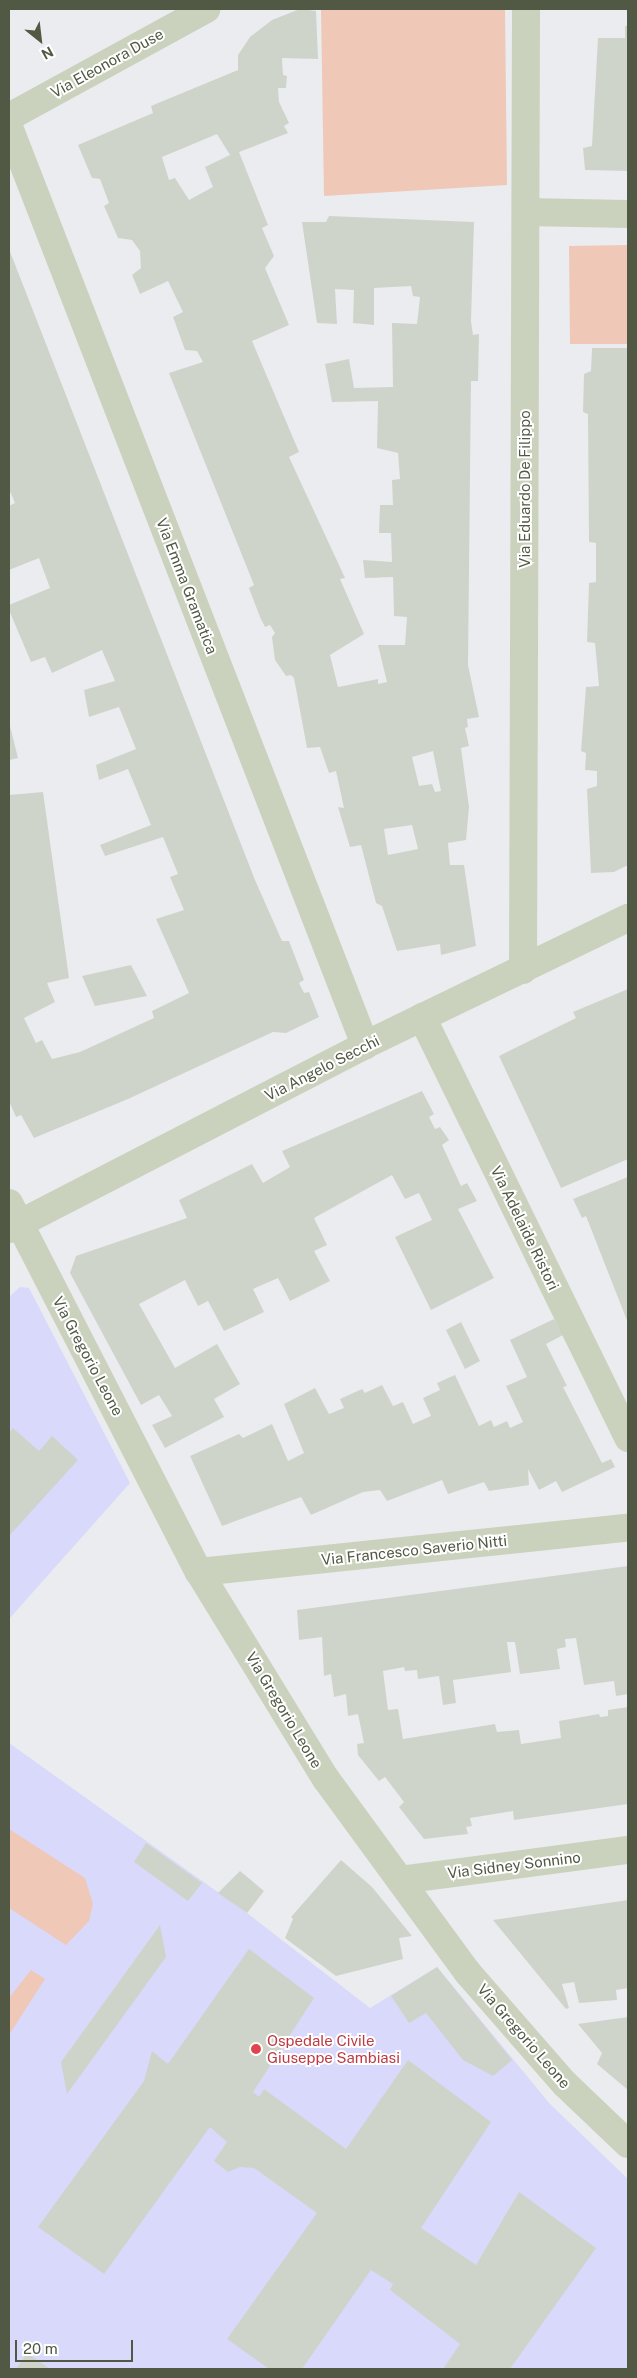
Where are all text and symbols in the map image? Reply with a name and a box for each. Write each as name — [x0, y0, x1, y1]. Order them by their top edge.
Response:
north arrow — [15, 15, 65, 65]
street label: Via Eleonora Duse — [48, 25, 166, 101]
text: N — [39, 43, 56, 63]
street label: Via Eduardo De Filippo — [516, 410, 534, 568]
street label: Via Emma Gramatica — [153, 515, 221, 657]
street label: Via Angelo Secchi — [262, 1031, 382, 1105]
street label: Via Adelaide Ristori — [487, 1163, 563, 1293]
street label: Via Gregorio Leone — [49, 1293, 127, 1419]
street label: Via Francesco Saverio Nitti — [320, 1531, 508, 1569]
street label: Via Gregorio Leone — [242, 1648, 326, 1772]
street label: Via Sidney Sonnino — [446, 1848, 582, 1882]
street label: Via Gregorio Leone — [474, 1980, 574, 2092]
place label: Ospedale Civile Giuseppe Sambiasi — [267, 2031, 400, 2066]
marker: Ospedale Civile Giuseppe Sambiasi — [249, 2042, 263, 2056]
scale bar — [18, 2330, 135, 2362]
text: 20 m — [23, 2340, 58, 2357]

